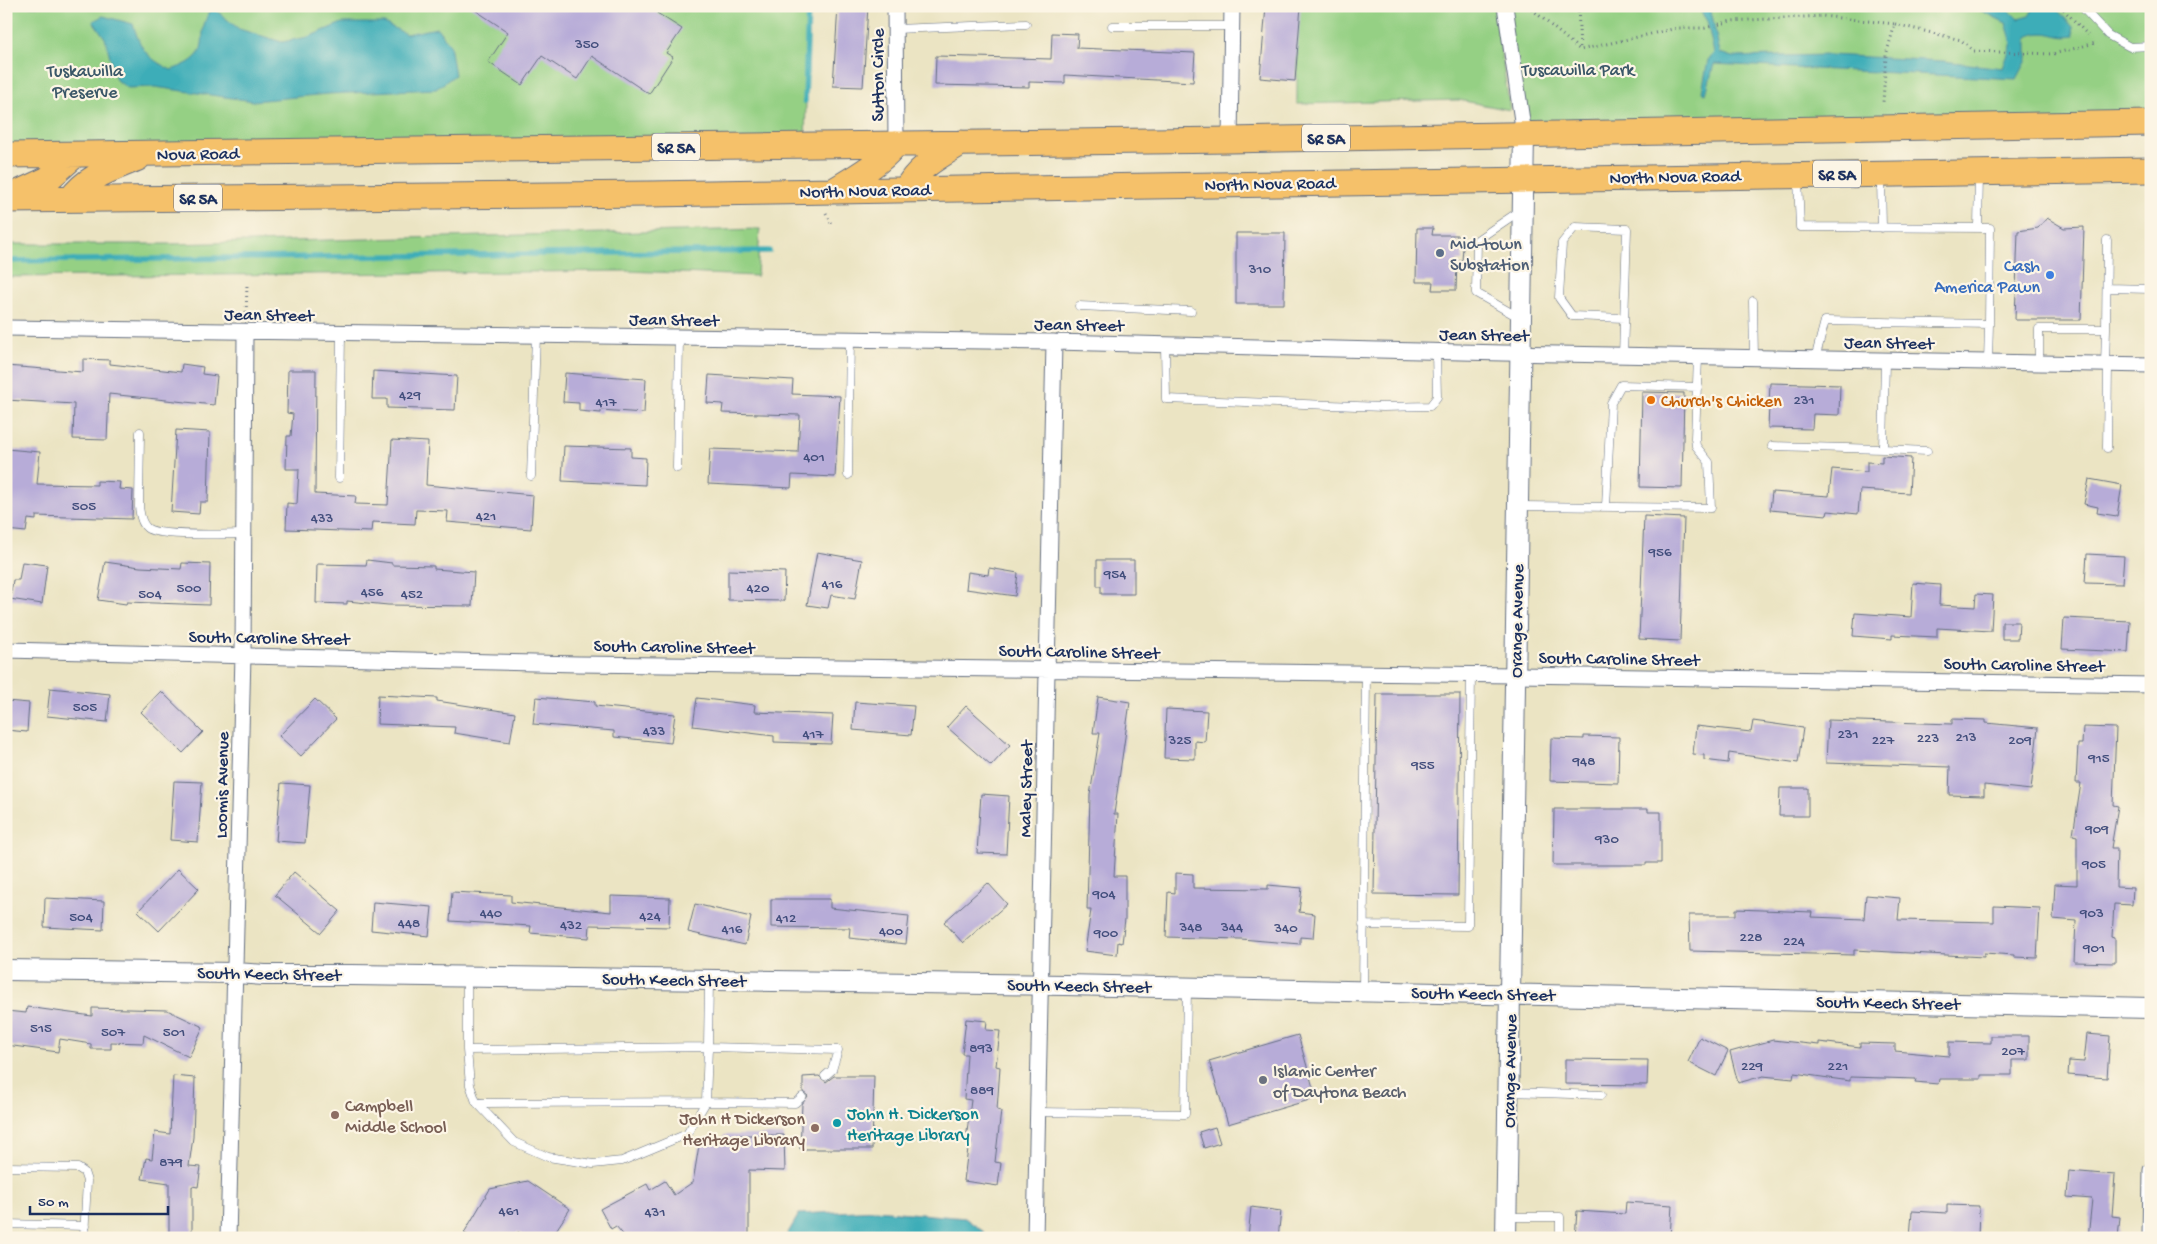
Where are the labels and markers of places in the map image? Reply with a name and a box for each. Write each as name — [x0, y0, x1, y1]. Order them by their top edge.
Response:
place label: Mid-town Substation — [1450, 235, 1530, 277]
marker: Mid-town Substation — [1434, 247, 1446, 259]
place label: Cash America Pawn — [1934, 257, 2040, 299]
marker: Cash America Pawn — [2044, 269, 2056, 281]
place label: Church's Chicken — [1661, 392, 1782, 413]
marker: Church's Chicken — [1645, 394, 1657, 406]
place label: Islamic Center of Daytona Beach — [1273, 1062, 1407, 1104]
marker: Islamic Center of Daytona Beach — [1257, 1074, 1269, 1086]
place label: Campbell Middle School — [345, 1097, 447, 1139]
place label: John H. Dickerson Heritage Library — [847, 1105, 979, 1147]
marker: Campbell Middle School — [329, 1109, 341, 1121]
place label: John H Dickerson Heritage Library — [679, 1110, 805, 1152]
marker: John H. Dickerson Heritage Library — [831, 1117, 843, 1129]
marker: John H Dickerson Heritage Library — [809, 1122, 821, 1134]

